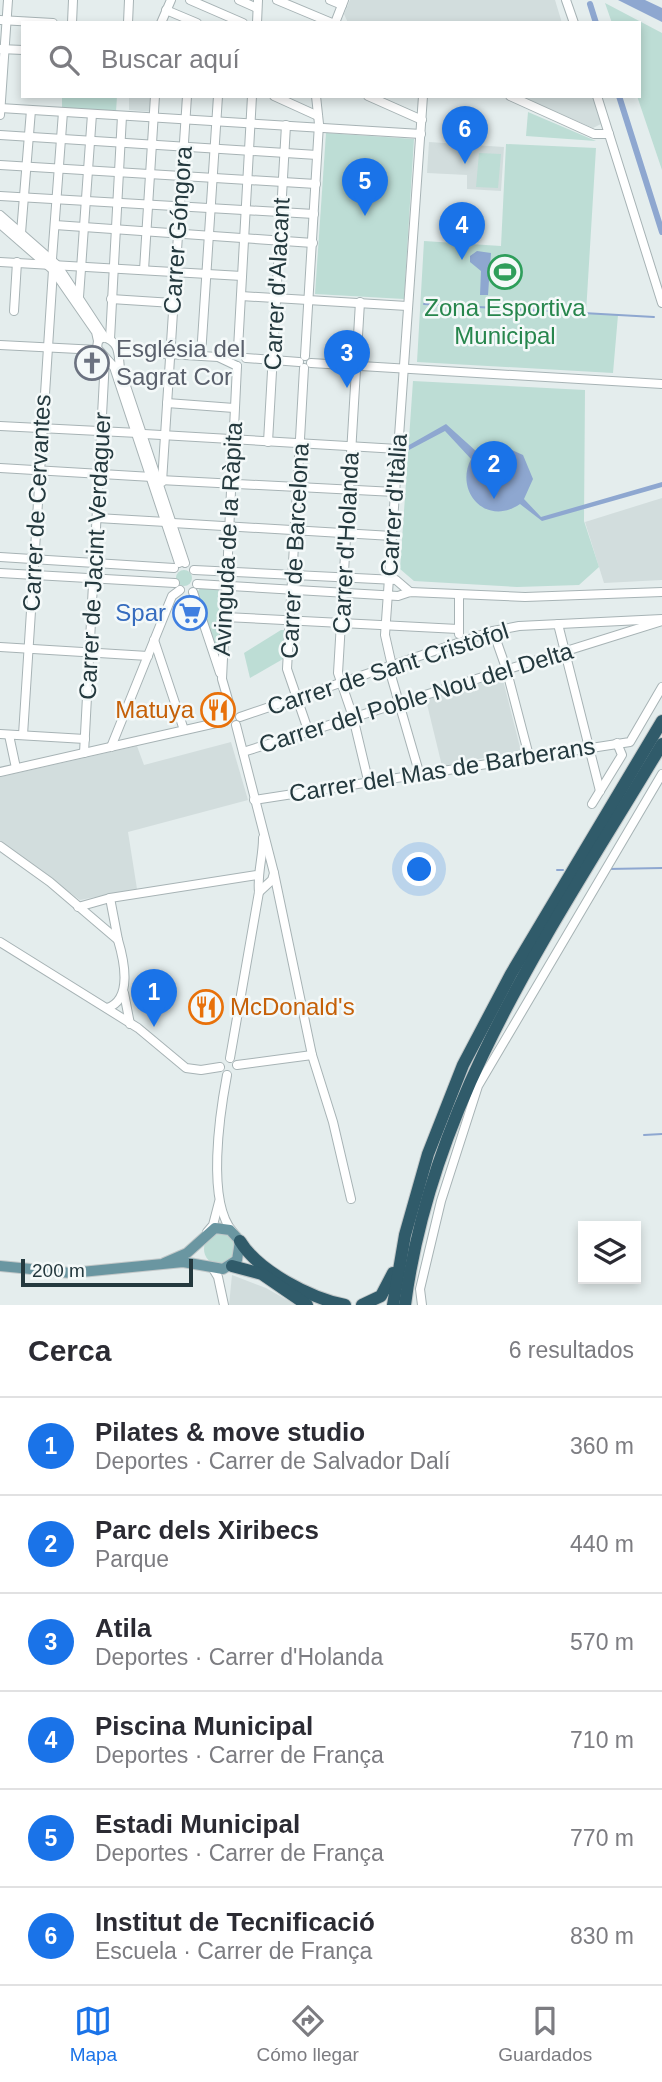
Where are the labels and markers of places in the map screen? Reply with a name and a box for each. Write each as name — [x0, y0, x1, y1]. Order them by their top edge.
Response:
pin: 6 — [442, 106, 488, 164]
pin: 5 — [342, 158, 388, 216]
pin: 4 — [439, 202, 485, 260]
sports icon: Zona Esportiva Municipal — [486, 253, 524, 291]
place label: Zona Esportiva Municipal — [424, 294, 586, 349]
pin: 3 — [324, 330, 370, 388]
place label: Església del Sagrat Cor — [116, 335, 245, 390]
church icon: Església del Sagrat Cor — [73, 344, 111, 382]
pin: 2 — [471, 441, 517, 499]
supermarket icon: Spar — [171, 594, 209, 632]
place label: Spar — [115, 599, 166, 626]
restaurant icon: Matuya — [199, 691, 237, 729]
place label: Matuya — [115, 696, 195, 723]
pin: 1 — [131, 969, 177, 1027]
restaurant icon: McDonald's — [187, 988, 225, 1026]
place label: McDonald's — [230, 993, 355, 1020]

